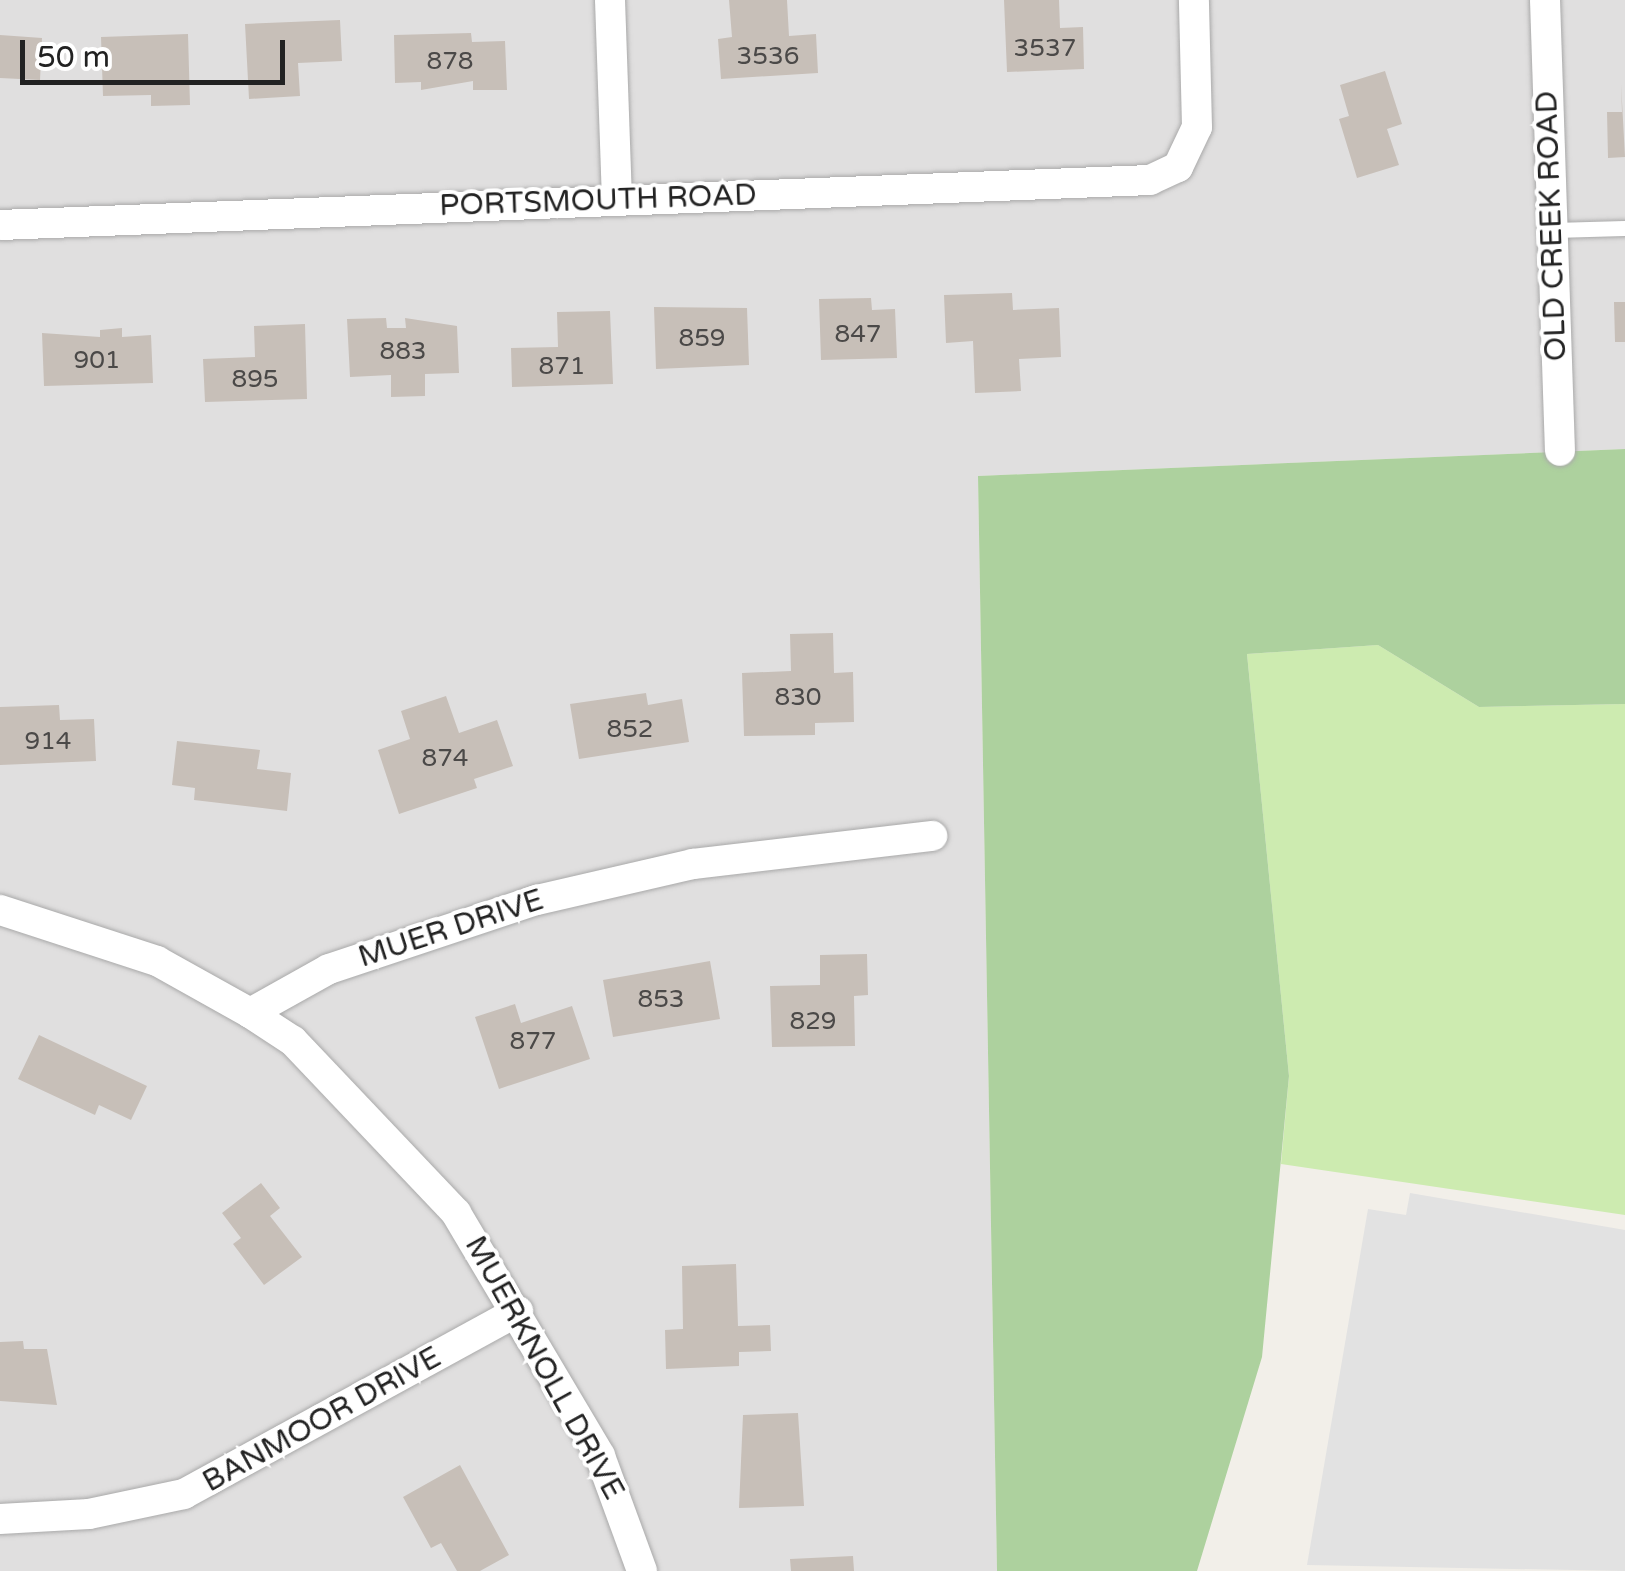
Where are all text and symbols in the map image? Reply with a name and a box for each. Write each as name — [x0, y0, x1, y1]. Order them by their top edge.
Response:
scale bar — [25, 20, 290, 82]
house number: 3537 — [1014, 33, 1076, 63]
text: 50 m — [37, 39, 110, 76]
house number: 3536 — [737, 41, 799, 71]
house number: 878 — [426, 46, 474, 76]
street label: OLD CREEK ROAD — [1529, 90, 1575, 362]
street label: PORTSMOUTH ROAD — [439, 177, 757, 225]
house number: 847 — [834, 319, 882, 349]
house number: 859 — [678, 323, 726, 353]
house number: 883 — [379, 336, 427, 366]
house number: 901 — [73, 345, 121, 375]
house number: 871 — [538, 351, 586, 381]
house number: 895 — [231, 364, 279, 394]
house number: 830 — [774, 682, 822, 712]
house number: 852 — [606, 714, 654, 744]
house number: 914 — [24, 726, 72, 756]
house number: 874 — [421, 743, 469, 773]
street label: MUER DRIVE — [354, 882, 548, 976]
house number: 853 — [637, 984, 685, 1014]
house number: 829 — [789, 1006, 837, 1036]
house number: 877 — [509, 1026, 557, 1056]
street label: MUERKNOLL DRIVE — [457, 1230, 631, 1506]
street label: BANMOOR DRIVE — [197, 1340, 447, 1500]

